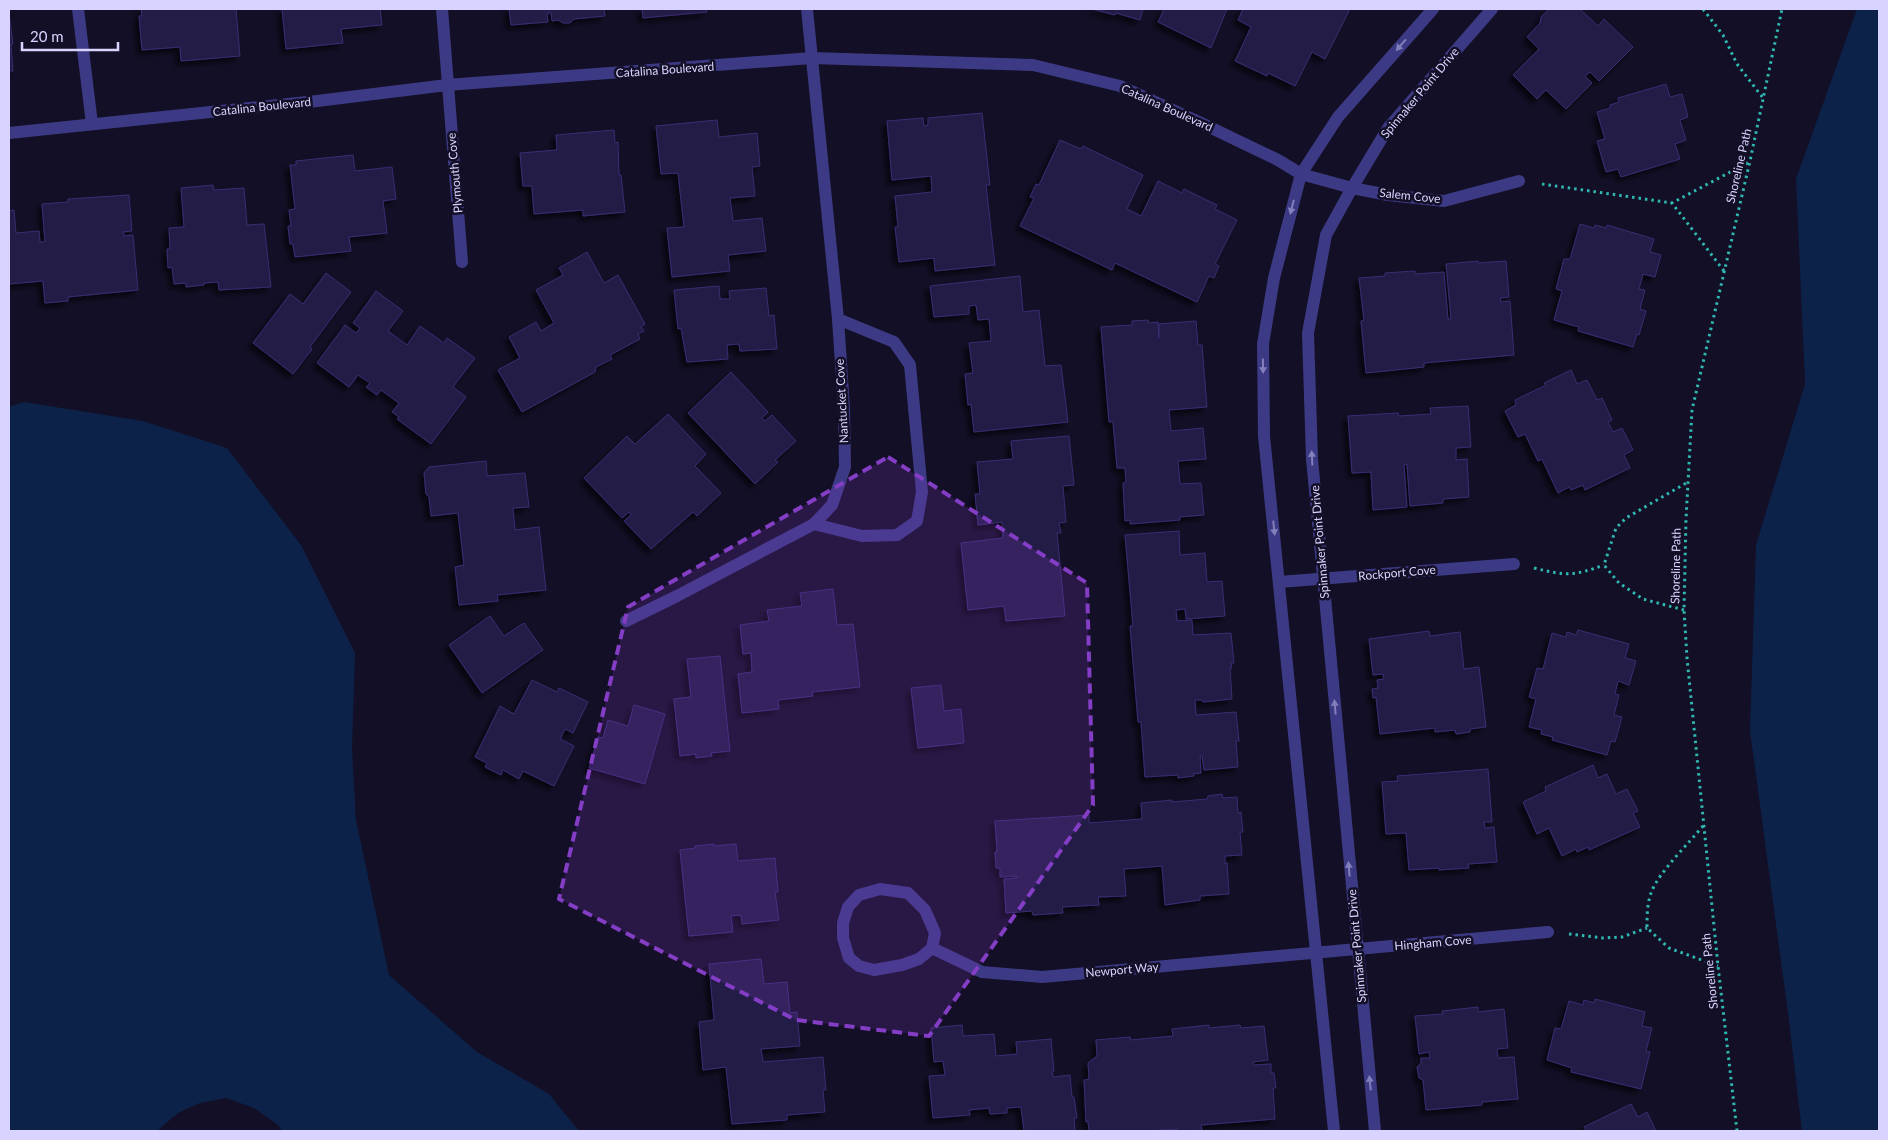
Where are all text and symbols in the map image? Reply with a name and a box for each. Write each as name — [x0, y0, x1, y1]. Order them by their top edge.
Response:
scale bar — [22, 20, 119, 52]
text: 20 m — [30, 27, 64, 45]
one-way arrow — [1395, 39, 1406, 52]
street label: Spinnaker Point Drive — [1377, 44, 1462, 141]
street label: Catalina Boulevard — [615, 59, 715, 80]
street label: Catalina Boulevard — [1119, 81, 1215, 134]
street label: Catalina Boulevard — [212, 94, 312, 119]
street label: Shoreline Path — [1723, 127, 1754, 205]
street label: Plymouth Cove — [444, 132, 465, 214]
street label: Salem Cove — [1379, 185, 1441, 206]
one-way arrow — [1288, 200, 1296, 215]
street label: Nantucket Cove — [832, 358, 851, 444]
one-way arrow — [1259, 359, 1267, 375]
one-way arrow — [1308, 450, 1316, 466]
street label: Spinnaker Point Drive — [1307, 485, 1332, 599]
one-way arrow — [1270, 521, 1278, 537]
street label: Shoreline Path — [1667, 528, 1684, 604]
street label: Rockport Cove — [1357, 562, 1436, 583]
one-way arrow — [1331, 699, 1339, 715]
one-way arrow — [1345, 860, 1353, 876]
street label: Spinnaker Point Drive — [1344, 889, 1369, 1003]
street label: Hingham Cove — [1394, 932, 1472, 953]
street label: Shoreline Path — [1698, 932, 1721, 1010]
street label: Newport Way — [1085, 959, 1160, 980]
one-way arrow — [1366, 1074, 1374, 1090]

